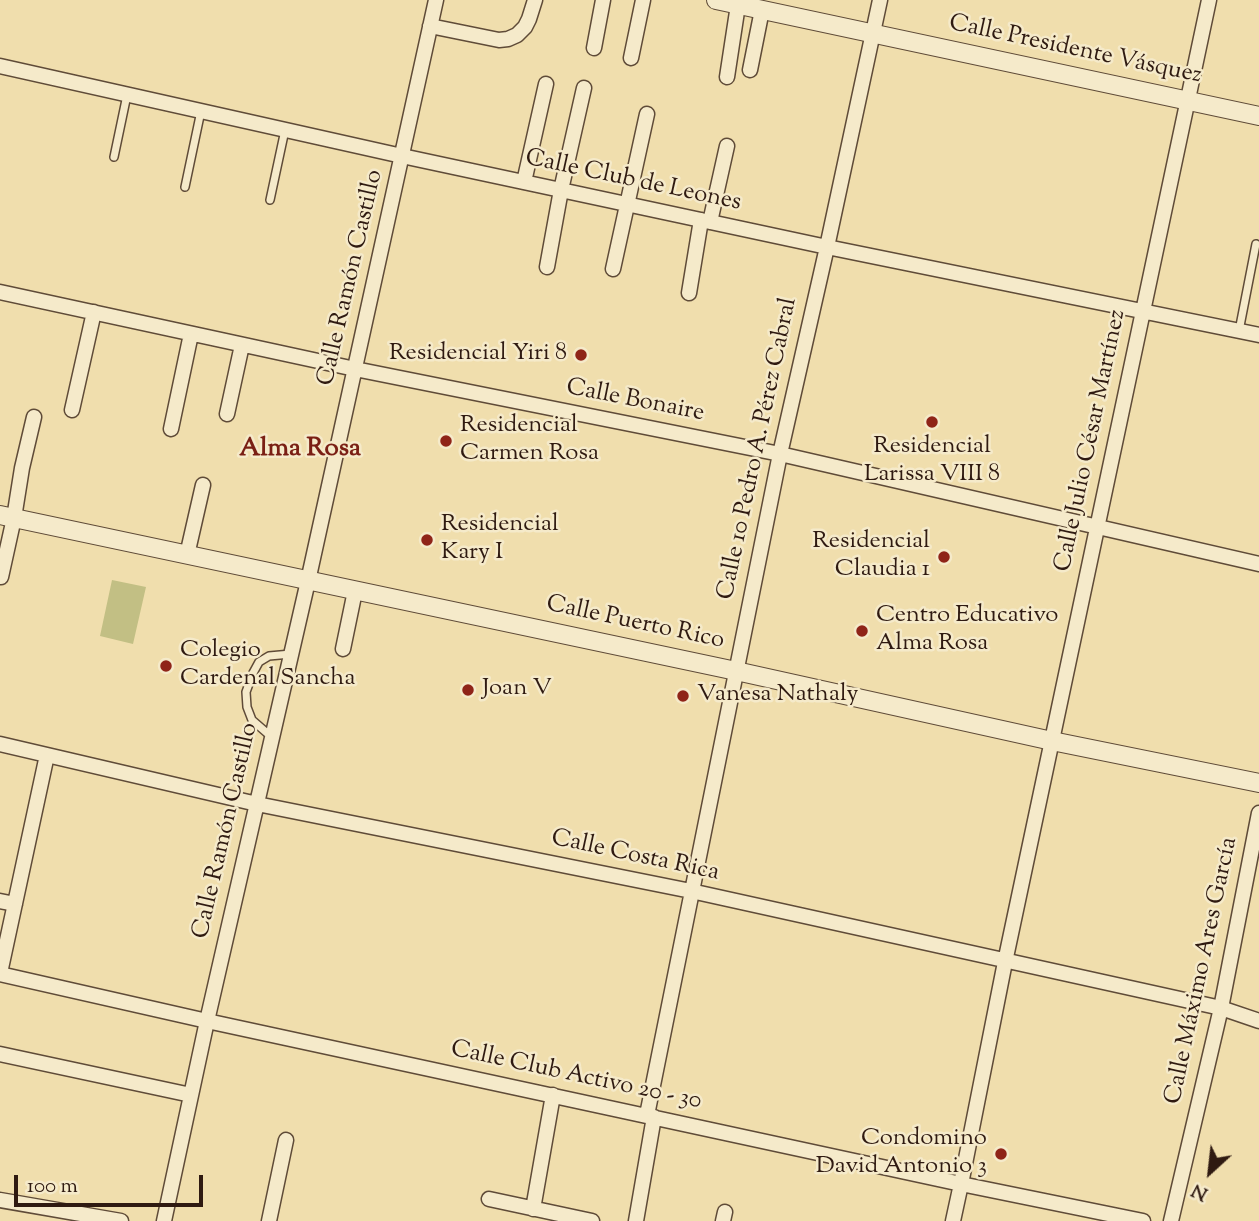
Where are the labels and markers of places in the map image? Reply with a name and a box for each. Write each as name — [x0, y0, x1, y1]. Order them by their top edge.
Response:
place label: Residencial Yiri 8 — [389, 341, 567, 369]
marker: Residencial Yiri 8 — [573, 347, 589, 363]
place label: Residencial Carmen Rosa — [460, 413, 599, 469]
marker: Residencial Larissa VIII 8 — [924, 414, 940, 430]
marker: Residencial Carmen Rosa — [438, 433, 454, 449]
place label: Residencial Larissa VIII 8 — [864, 434, 1000, 490]
place label: Residencial Kary I — [441, 512, 559, 568]
place label: Residencial Claudia 1 — [812, 529, 930, 585]
marker: Residencial Kary I — [419, 532, 435, 548]
marker: Residencial Claudia 1 — [936, 549, 952, 565]
place label: Centro Educativo Alma Rosa — [876, 603, 1058, 659]
marker: Centro Educativo Alma Rosa — [854, 623, 870, 639]
place label: Colegio Cardenal Sancha — [180, 638, 355, 694]
marker: Colegio Cardenal Sancha — [158, 658, 174, 674]
place label: Joan V — [482, 676, 552, 704]
marker: Joan V — [460, 682, 476, 698]
place label: Vanesa Nathaly — [697, 682, 858, 710]
marker: Vanesa Nathaly — [675, 688, 691, 704]
place label: Condomino David Antonio 3 — [816, 1126, 987, 1182]
marker: Condomino David Antonio 3 — [993, 1146, 1009, 1162]

